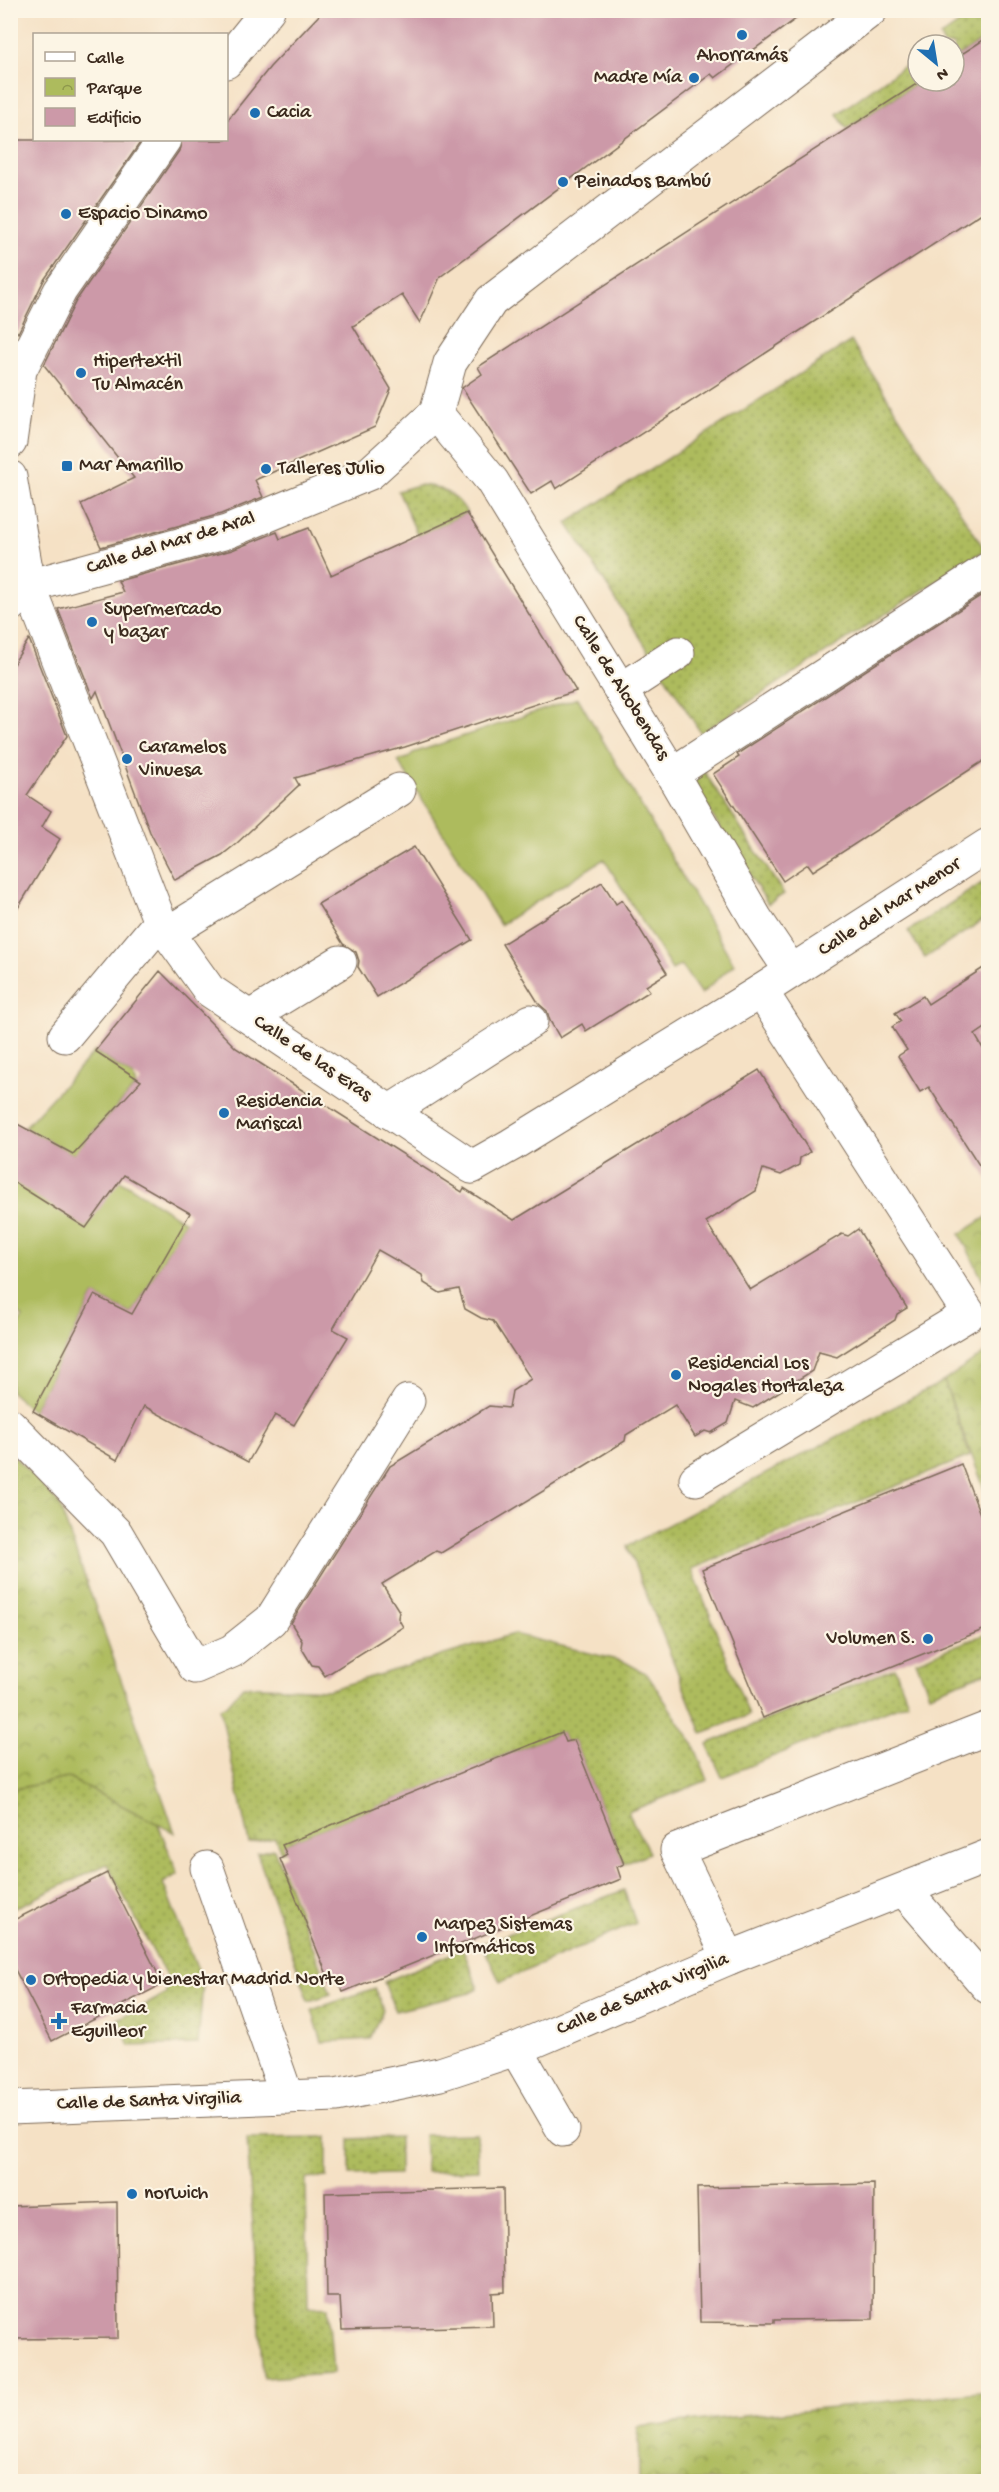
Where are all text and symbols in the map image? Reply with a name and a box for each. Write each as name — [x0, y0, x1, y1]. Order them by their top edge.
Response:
marker: Ahorramás — [735, 28, 749, 42]
legend — [33, 33, 228, 141]
north arrow — [906, 33, 966, 93]
place label: Ahorramás — [697, 45, 788, 68]
text: Calle — [87, 49, 125, 70]
text: N — [932, 62, 951, 84]
place label: Madre Mía — [594, 67, 683, 90]
marker: Madre Mía — [687, 71, 701, 85]
text: Parque — [86, 79, 143, 100]
place label: Cacia — [267, 102, 312, 125]
marker: Cacia — [248, 106, 262, 120]
text: Edificio — [87, 109, 141, 130]
place label: Peinados Bambú — [574, 171, 712, 194]
marker: Peinados Bambú — [556, 175, 570, 189]
place label: Espacio Dinamo — [78, 203, 208, 226]
marker: Espacio Dinamo — [59, 207, 73, 221]
place label: Hipertextil Tu Almacén — [92, 351, 183, 397]
marker: Hipertextil Tu Almacén — [74, 366, 88, 380]
place label: Mar Amarillo — [79, 455, 184, 478]
place label: Talleres Julio — [277, 458, 385, 481]
marker: Mar Amarillo — [60, 459, 74, 473]
marker: Talleres Julio — [259, 462, 273, 476]
street label: Calle del Mar de Aral — [84, 507, 258, 581]
place label: Supermercado y bazar — [104, 599, 222, 645]
street label: Calle de Alcobendas — [566, 611, 674, 765]
marker: Supermercado y bazar — [85, 615, 99, 629]
place label: Caramelos Vinuesa — [138, 737, 226, 783]
marker: Caramelos Vinuesa — [120, 752, 134, 766]
street label: Calle del Mar Menor — [815, 852, 967, 963]
street label: Calle de las Eras — [248, 1011, 376, 1108]
place label: Residencia Mariscal — [236, 1091, 323, 1137]
marker: Residencia Mariscal — [217, 1106, 231, 1120]
place label: Residencial Los Nogales Hortaleza — [688, 1353, 844, 1399]
marker: Residencial Los Nogales Hortaleza — [669, 1368, 683, 1382]
place label: Volumen S. — [825, 1628, 916, 1651]
marker: Volumen S. — [921, 1632, 935, 1646]
place label: Marpez Sistemas Informáticos — [434, 1914, 573, 1960]
marker: Marpez Sistemas Informáticos — [415, 1930, 429, 1944]
street label: Calle de Santa Virgilia — [554, 1948, 733, 2042]
place label: Ortopedia y bienestar Madrid Norte — [43, 1969, 345, 1992]
marker: Ortopedia y bienestar Madrid Norte — [24, 1973, 38, 1987]
place label: Farmacia Eguilleor — [70, 1998, 148, 2044]
marker: Farmacia Eguilleor — [52, 2014, 66, 2028]
street label: Calle de Santa Virgilia — [56, 2087, 243, 2117]
place label: norwich — [144, 2183, 209, 2206]
marker: norwich — [125, 2187, 139, 2201]

